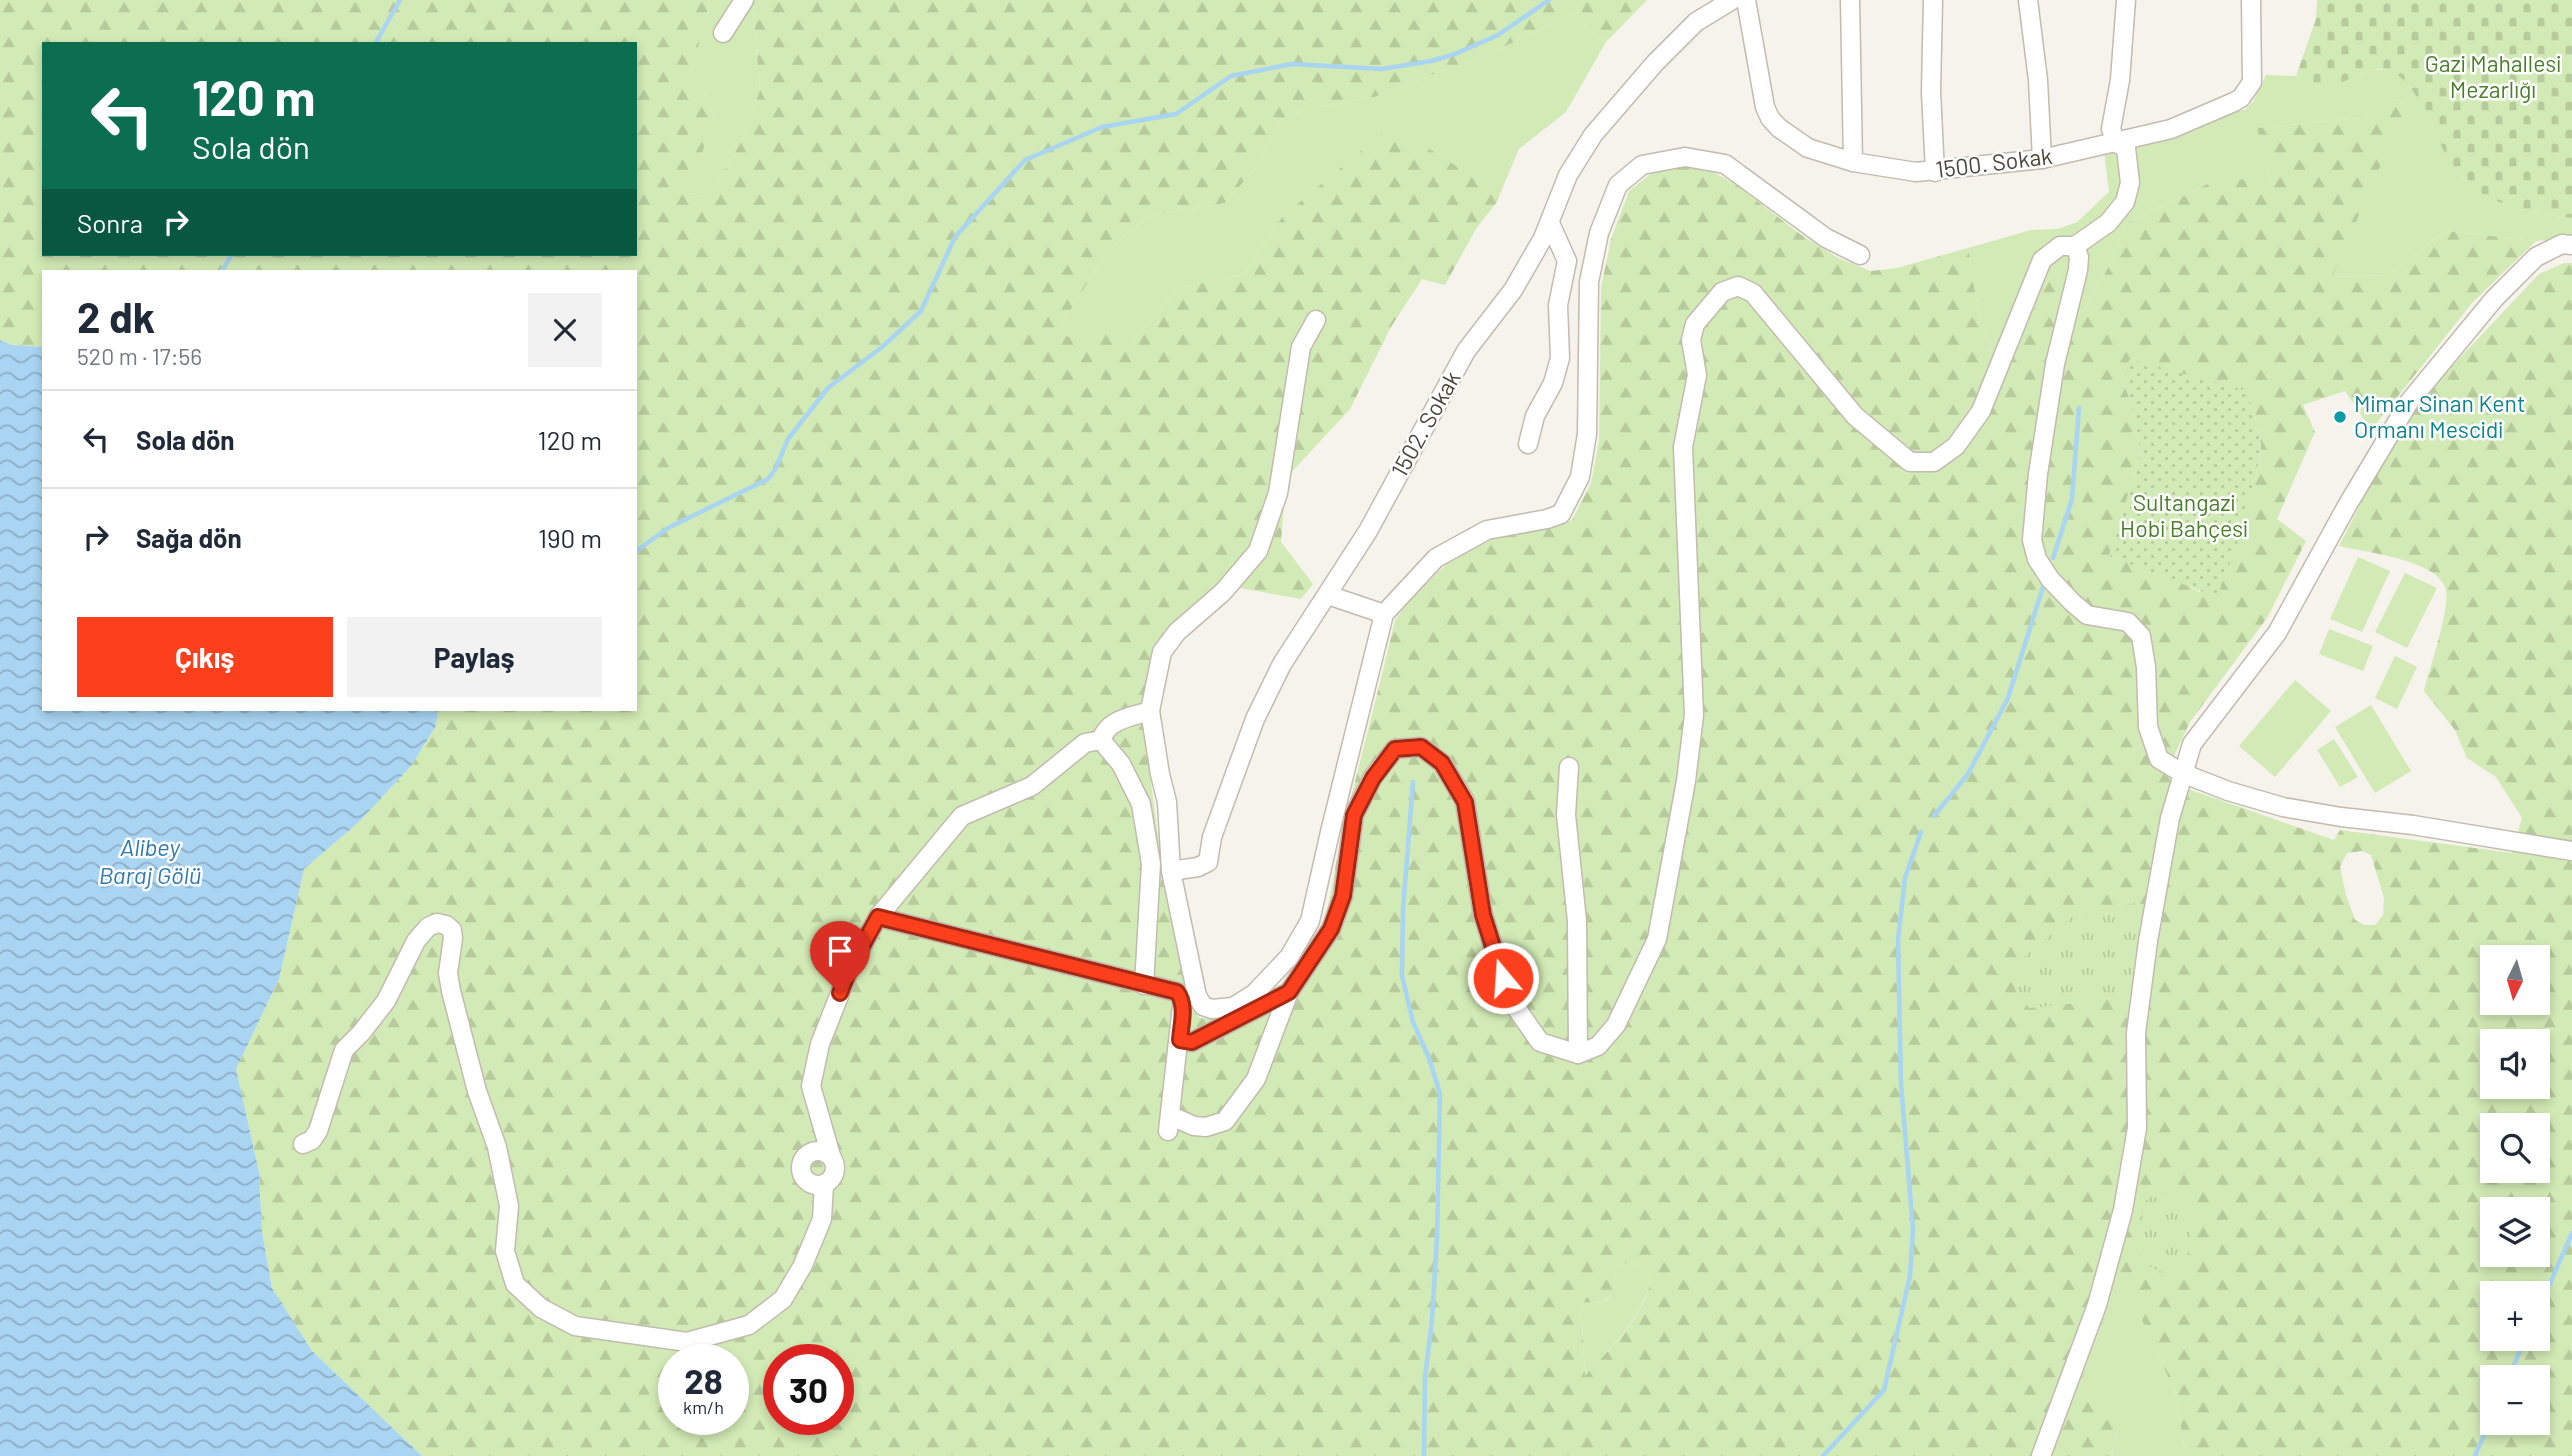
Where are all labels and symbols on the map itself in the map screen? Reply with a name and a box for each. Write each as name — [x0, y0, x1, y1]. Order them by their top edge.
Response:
park label: Gazi Mahallesi Mezarlığı — [2425, 49, 2561, 103]
street label: 1500. Sokak — [1934, 141, 2054, 183]
street label: 1502. Sokak — [1385, 366, 1466, 481]
place label: Mimar Sinan Kent Ormanı Mescidi — [2354, 389, 2525, 443]
marker: Mimar Sinan Kent Ormanı Mescidi — [2332, 409, 2348, 425]
park label: Sultangazi Hobi Bahçesi — [2120, 488, 2248, 542]
water label: Alibey Baraj Gölü — [99, 832, 201, 889]
pin — [810, 921, 870, 993]
position arrow — [1466, 941, 1540, 1015]
north arrow — [2480, 945, 2550, 1015]
speed limit sign: 30 — [763, 1344, 854, 1435]

